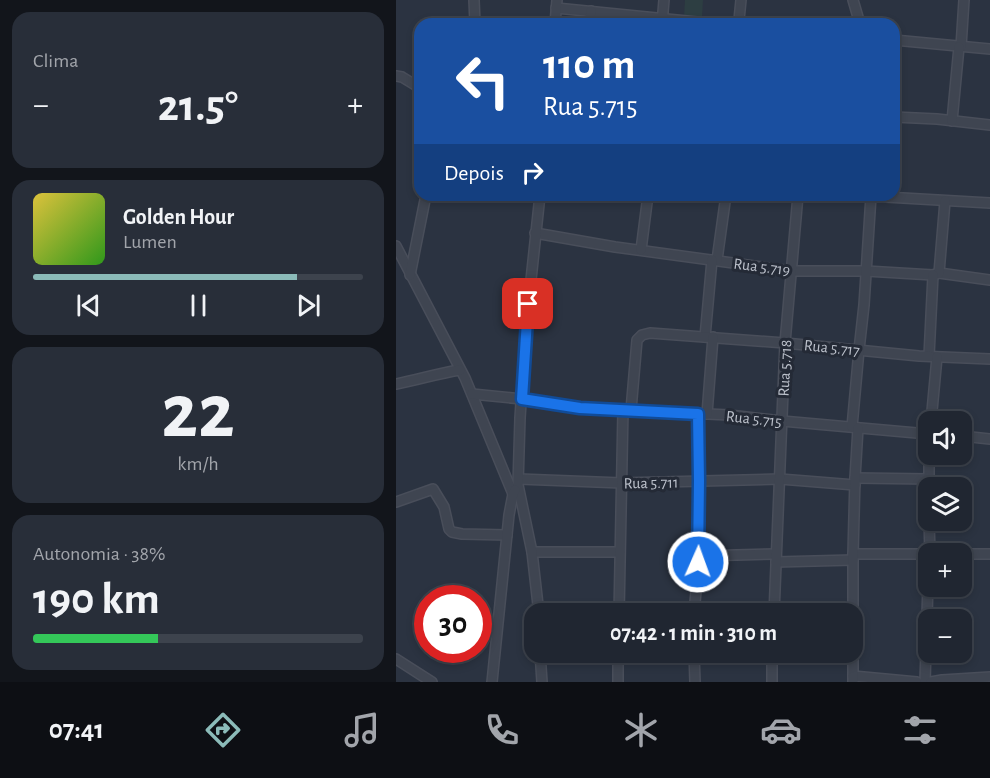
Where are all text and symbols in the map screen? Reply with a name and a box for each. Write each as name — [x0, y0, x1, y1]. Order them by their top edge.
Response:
icon: left — [444, 42, 522, 120]
text: 110 m — [543, 44, 635, 86]
text: Clima — [33, 51, 78, 71]
text: 21.5° — [158, 84, 238, 129]
text: − — [33, 89, 49, 122]
text: + — [347, 89, 363, 122]
text: Rua 5.715 — [543, 93, 637, 120]
icon: right — [516, 156, 549, 189]
text: Depois — [444, 162, 504, 184]
text: Golden Hour — [123, 206, 234, 228]
text: Lumen — [123, 232, 177, 252]
street label: Rua 5.719 — [733, 256, 791, 278]
pin — [502, 278, 553, 329]
icon: arrive — [511, 287, 544, 320]
icon: previous — [72, 289, 105, 322]
icon: pause — [182, 289, 215, 322]
icon: next — [292, 289, 325, 322]
street label: Rua 5.717 — [803, 337, 861, 359]
street label: Rua 5.718 — [776, 339, 794, 397]
text: 22 — [161, 374, 235, 452]
street label: Rua 5.715 — [725, 408, 783, 430]
map controls — [918, 411, 972, 663]
button: sound — [918, 411, 972, 465]
text: km/h — [177, 454, 219, 474]
street label: Rua 5.711 — [623, 475, 679, 491]
button: layers — [918, 477, 972, 531]
position arrow — [666, 530, 730, 594]
button: + — [918, 543, 972, 597]
text: Autonomia · 38% — [33, 544, 165, 564]
text: 190 km — [33, 577, 160, 622]
speed limit sign: 30 — [414, 585, 492, 663]
button: − — [918, 609, 972, 663]
text: 07:42 · 1 min · 310 m — [610, 622, 777, 644]
icon: directions — [202, 709, 244, 751]
icon: music — [341, 709, 383, 751]
icon: phone — [481, 709, 523, 751]
icon: climate — [620, 709, 662, 751]
icon: car — [760, 709, 802, 751]
icon: filters — [899, 709, 941, 751]
text: 07:41 — [49, 716, 104, 743]

